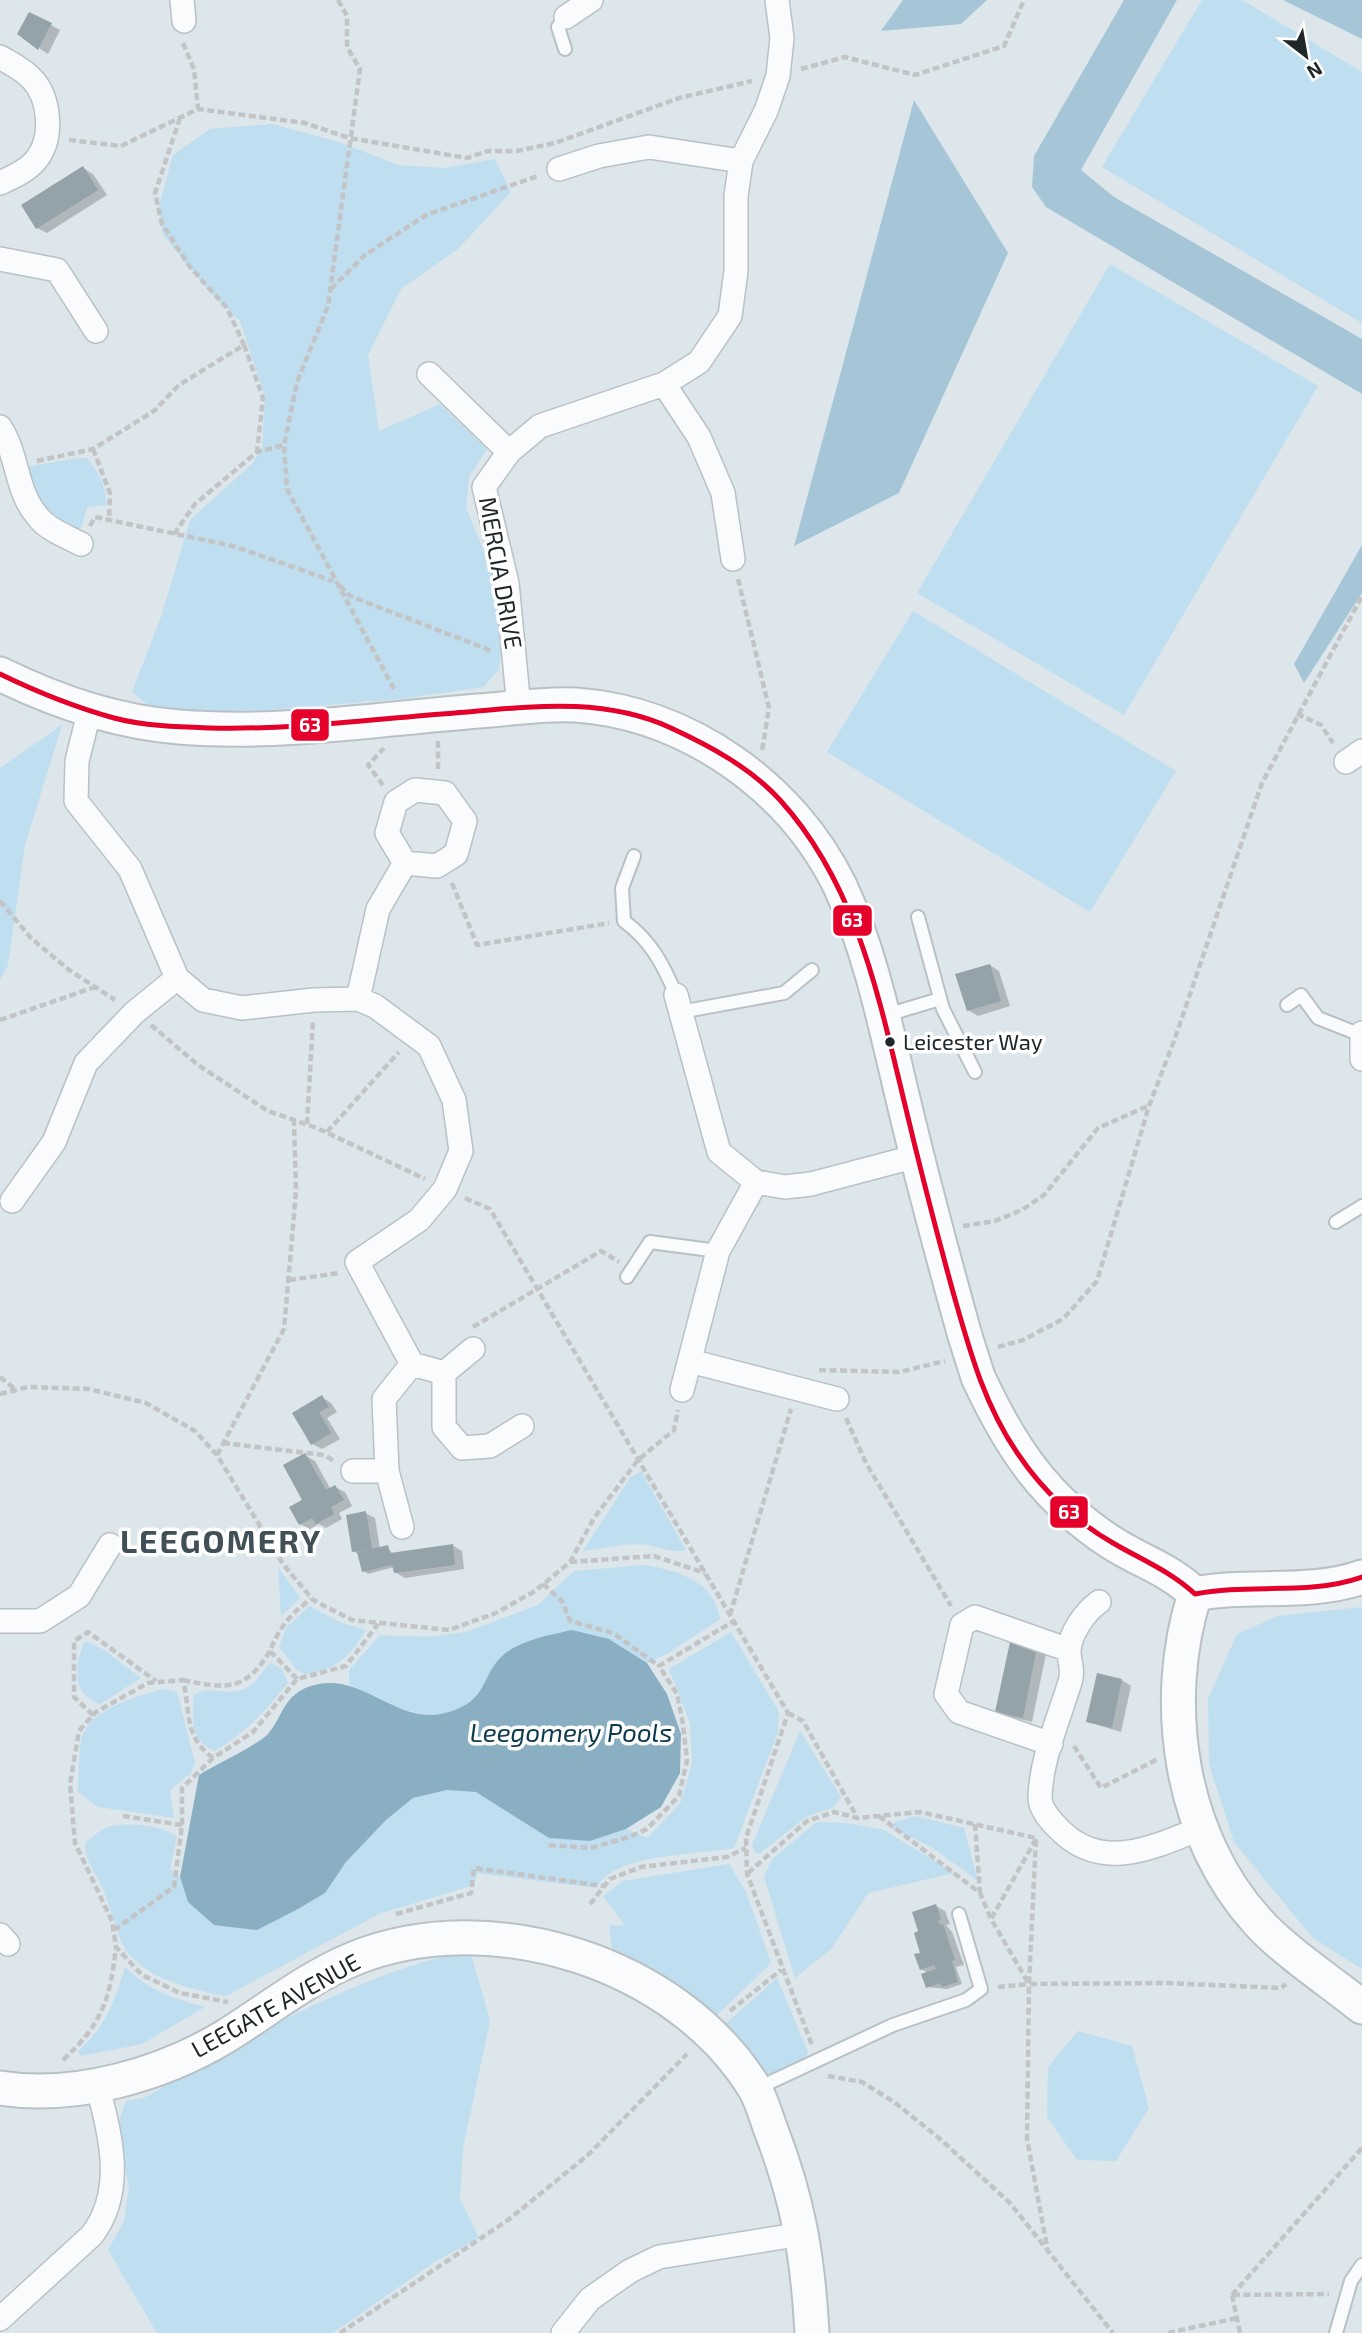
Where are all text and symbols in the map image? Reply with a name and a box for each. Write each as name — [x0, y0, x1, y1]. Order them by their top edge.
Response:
north arrow — [1271, 21, 1341, 91]
text: N — [1303, 58, 1327, 84]
street label: MERCIA DRIVE — [474, 494, 529, 651]
line badge: 63 — [290, 708, 330, 742]
text: 63 — [299, 713, 321, 736]
line badge: 63 — [832, 904, 873, 937]
text: 63 — [841, 908, 863, 931]
place label: Leicester Way — [903, 1028, 1043, 1054]
marker: Leicester Way — [883, 1035, 897, 1049]
line badge: 63 — [1049, 1495, 1089, 1529]
text: 63 — [1058, 1500, 1080, 1523]
district label: LEEGOMERY — [120, 1521, 322, 1559]
water label: Leegomery Pools — [470, 1716, 672, 1748]
street label: LEEGATE AVENUE — [186, 1946, 365, 2063]

